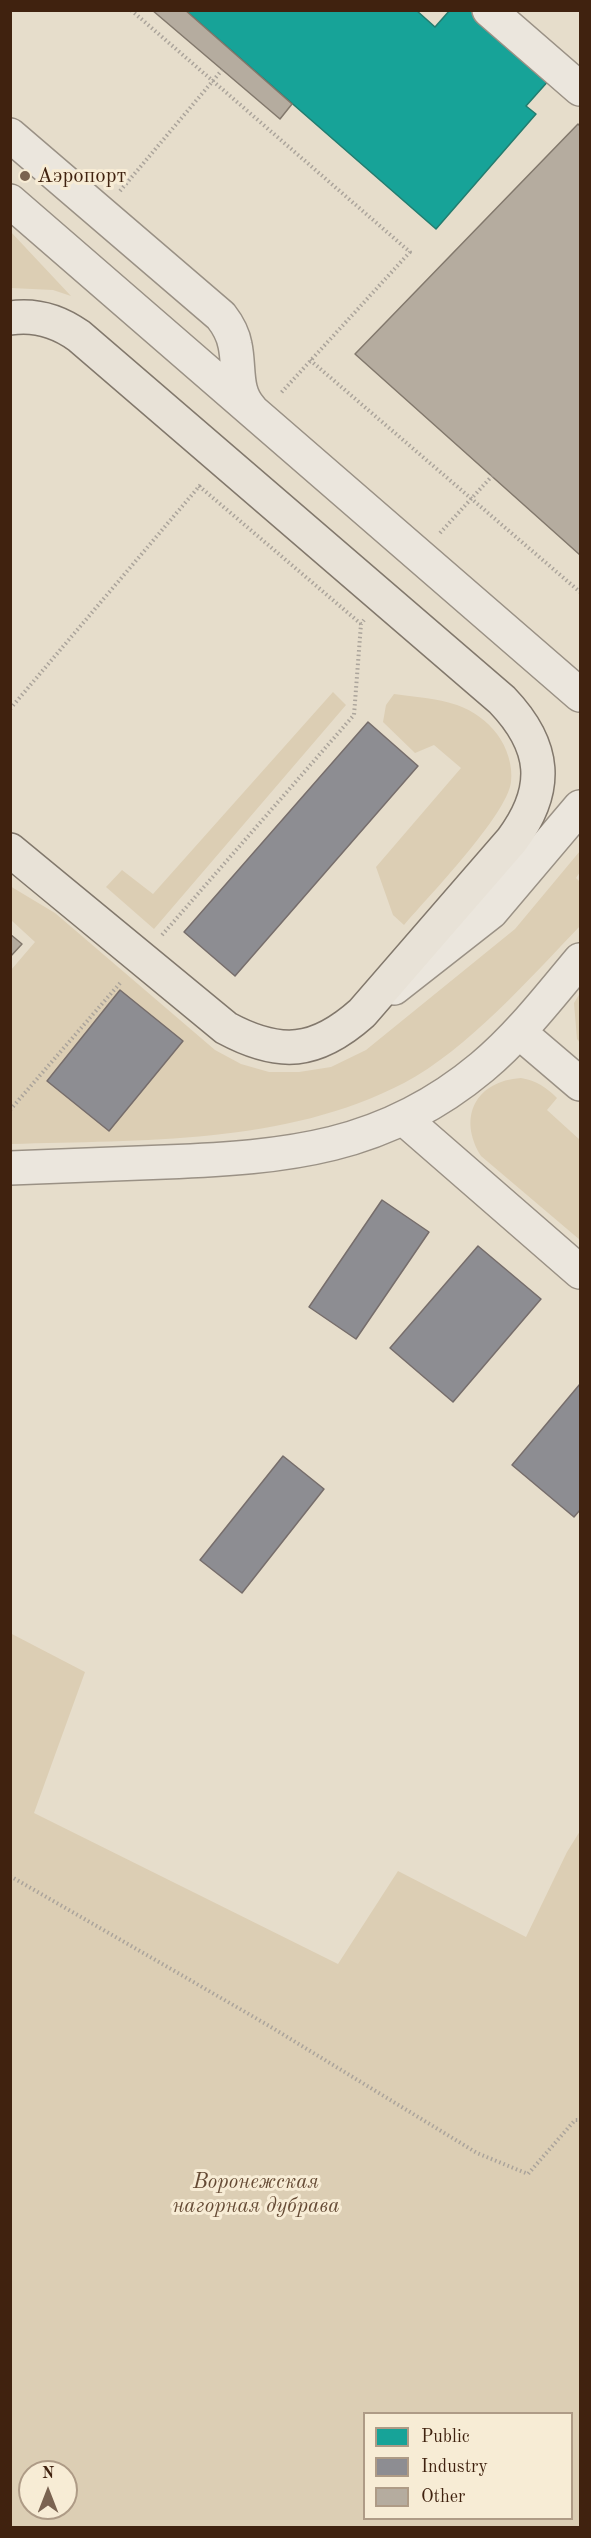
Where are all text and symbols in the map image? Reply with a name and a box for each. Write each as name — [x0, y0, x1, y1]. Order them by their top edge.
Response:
place label: Аэропорт — [37, 163, 126, 189]
marker: Аэропорт — [18, 169, 32, 183]
park label: Воронежская нагорная дубрава — [172, 2169, 340, 2219]
legend — [363, 2412, 573, 2520]
text: Public — [421, 2428, 470, 2446]
text: Industry — [421, 2458, 488, 2476]
north arrow — [18, 2460, 78, 2520]
text: N — [42, 2466, 54, 2482]
text: Other — [421, 2488, 465, 2506]

